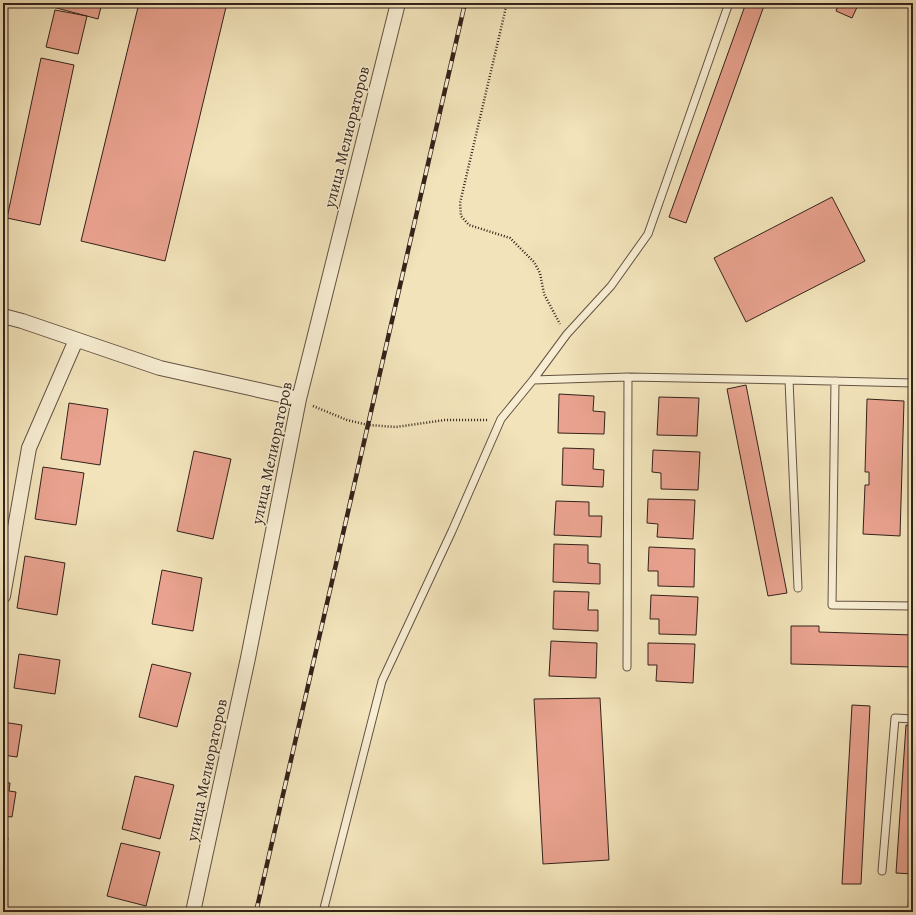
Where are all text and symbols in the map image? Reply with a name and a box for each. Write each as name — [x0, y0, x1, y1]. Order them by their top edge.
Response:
street label: улица Мелиораторов — [319, 64, 375, 211]
street label: улица Мелиораторов — [246, 380, 298, 527]
street label: улица Мелиораторов — [181, 697, 233, 844]

